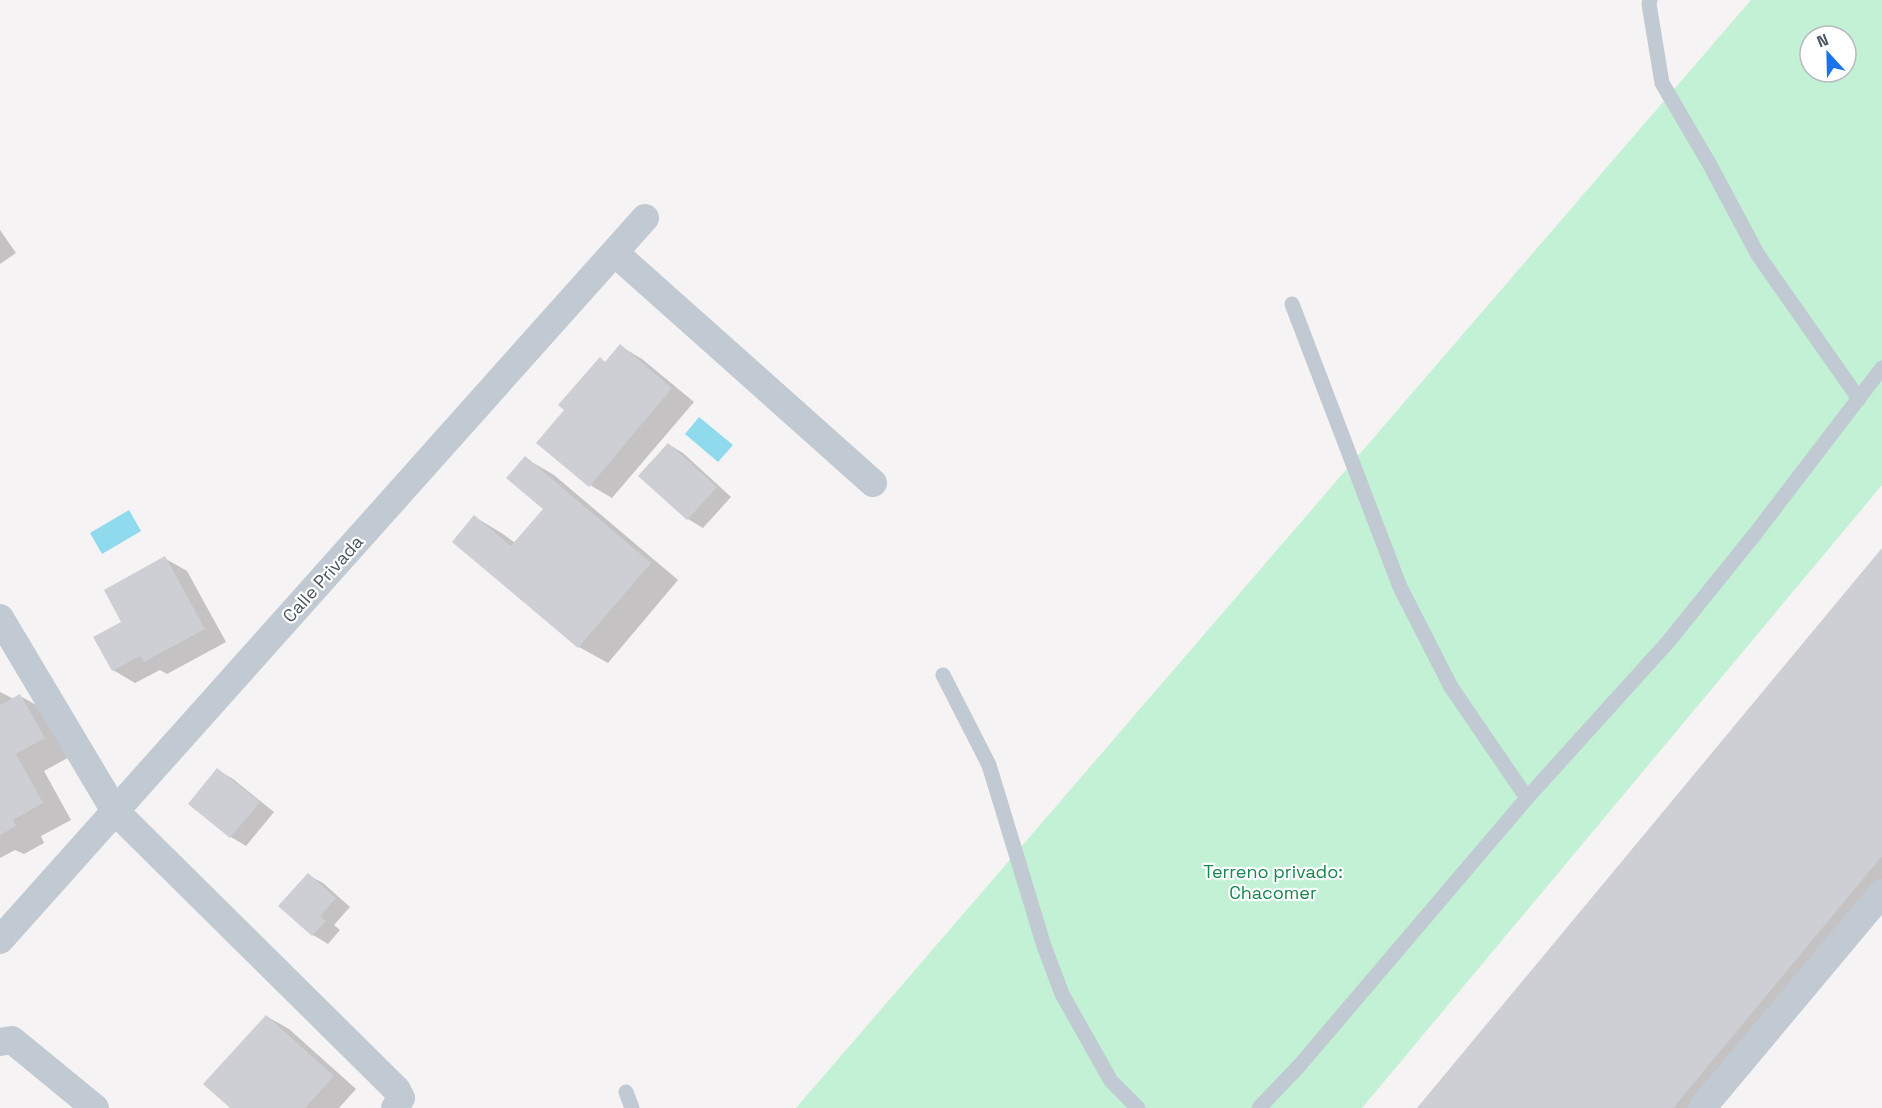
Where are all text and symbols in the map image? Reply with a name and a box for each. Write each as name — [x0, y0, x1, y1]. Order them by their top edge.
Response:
north arrow — [1798, 24, 1858, 84]
text: N — [1814, 29, 1831, 52]
street label: Calle Privada — [277, 530, 368, 627]
park label: Terreno privado: Chacomer — [1203, 860, 1343, 904]

